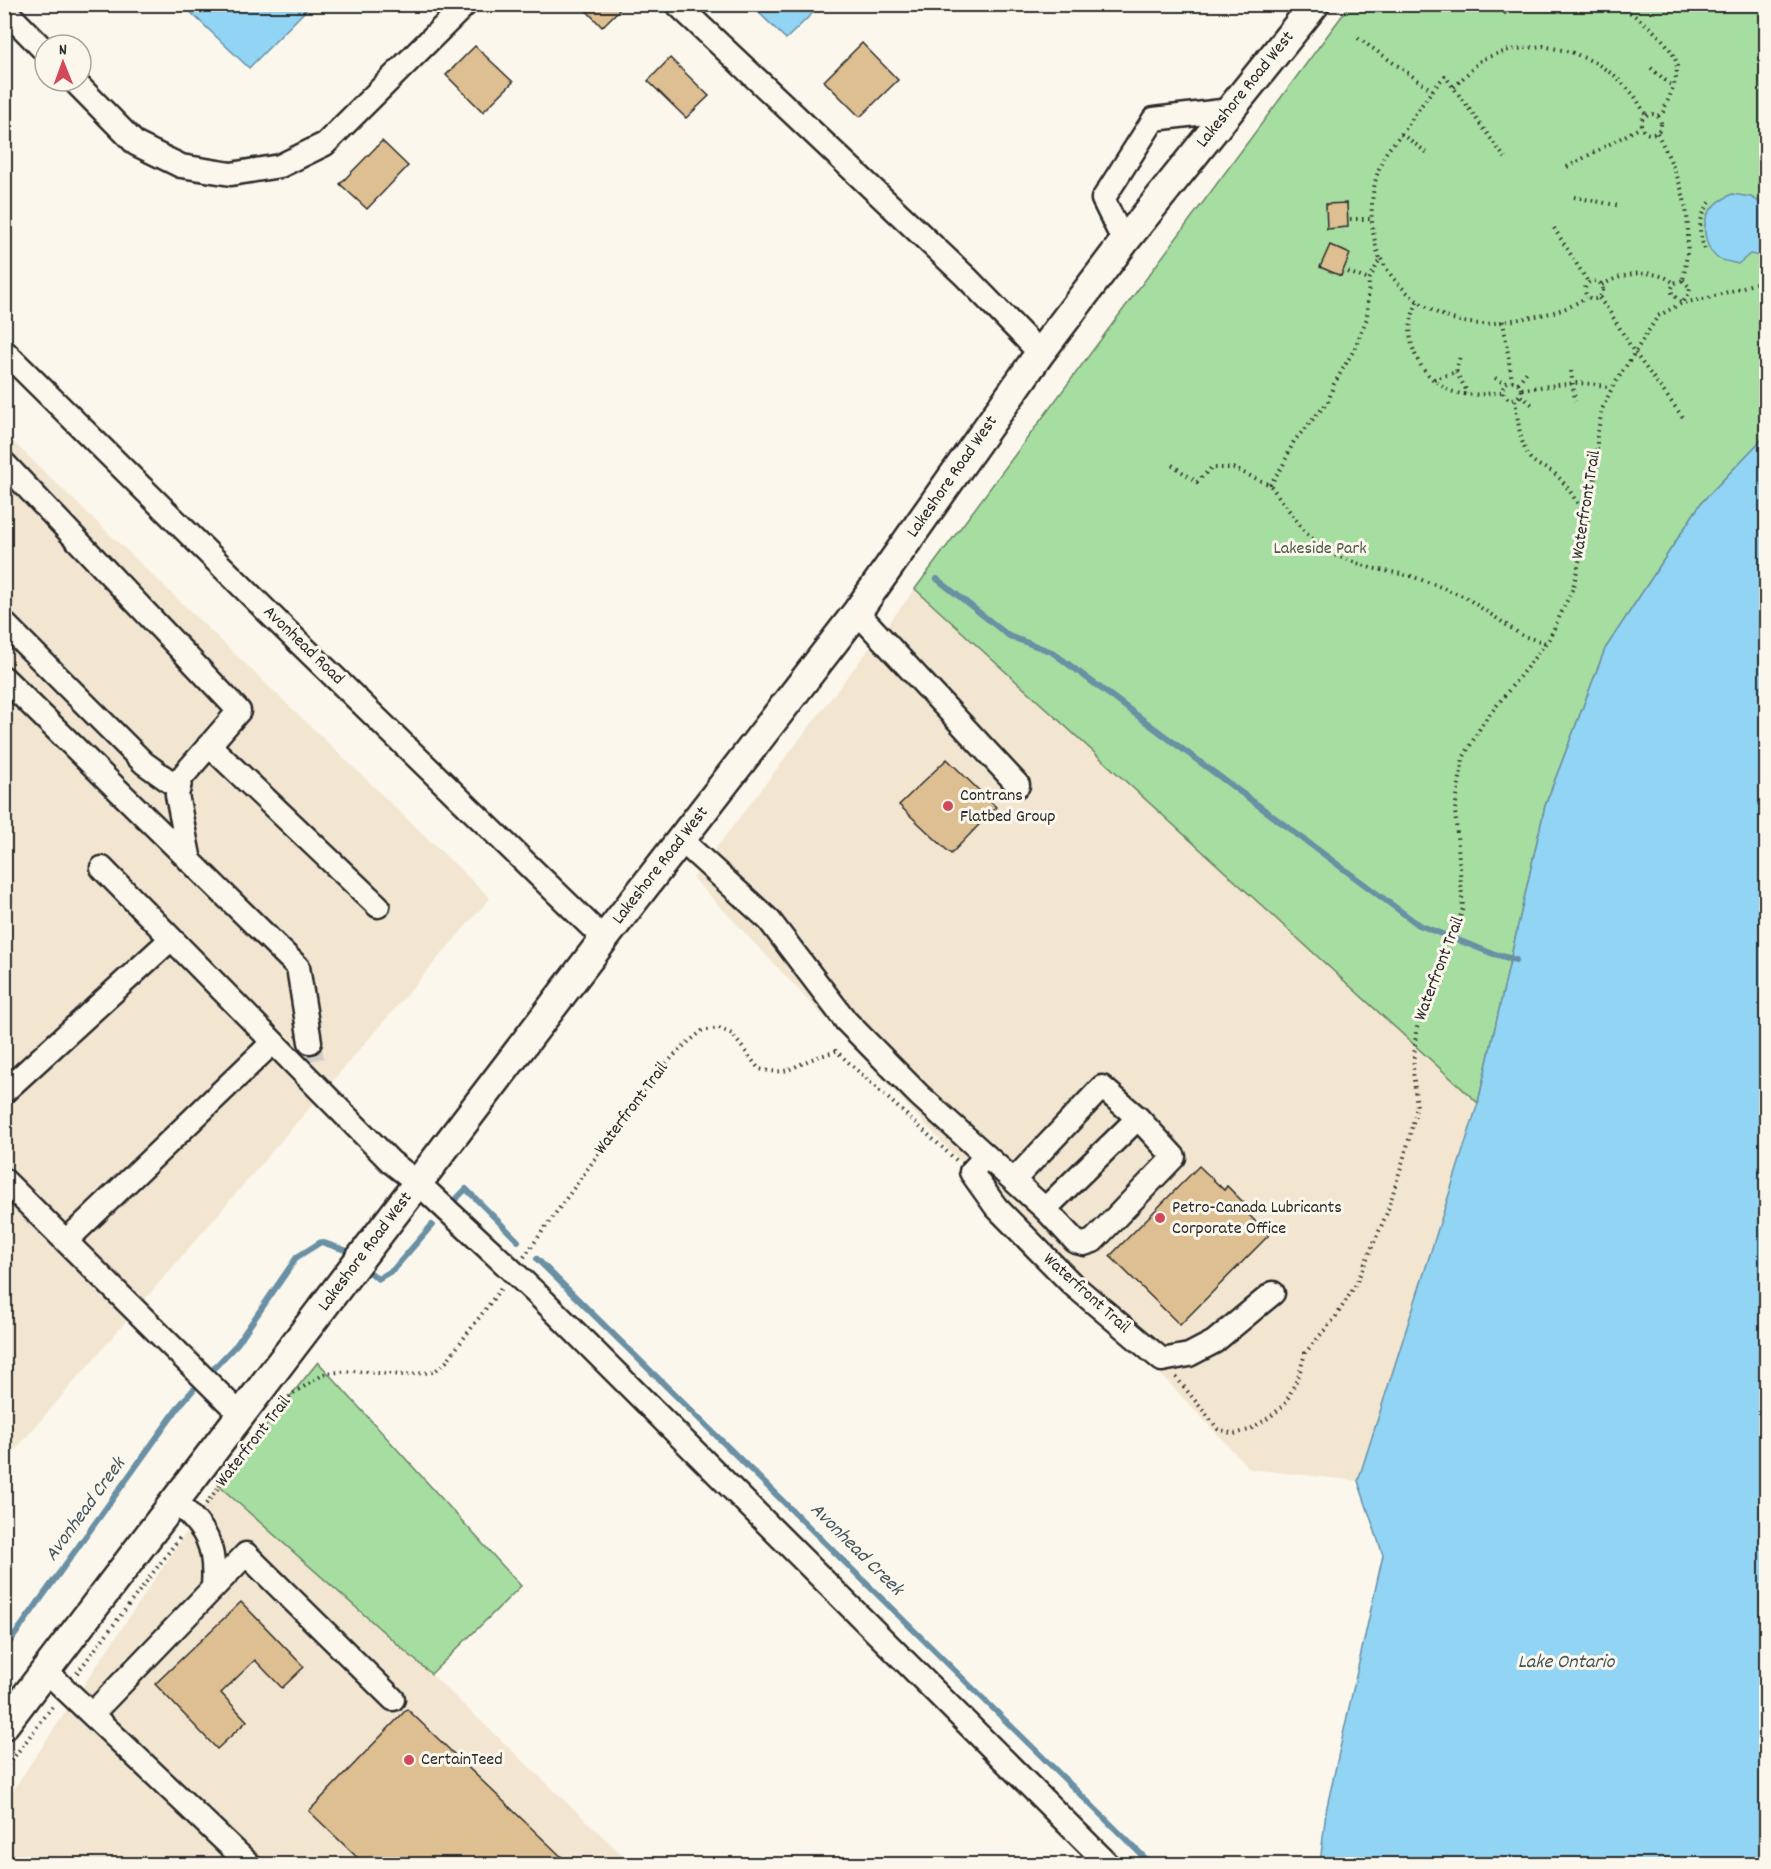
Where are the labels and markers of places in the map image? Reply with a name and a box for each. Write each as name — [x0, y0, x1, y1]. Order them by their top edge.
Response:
place label: Contrans Flatbed Group — [960, 784, 1056, 830]
marker: Contrans Flatbed Group — [941, 799, 955, 813]
place label: Petro-Canada Lubricants Corporate Office — [1172, 1196, 1342, 1242]
marker: Petro-Canada Lubricants Corporate Office — [1153, 1211, 1167, 1225]
place label: CertainTeed — [421, 1748, 503, 1773]
marker: CertainTeed — [402, 1753, 416, 1767]

